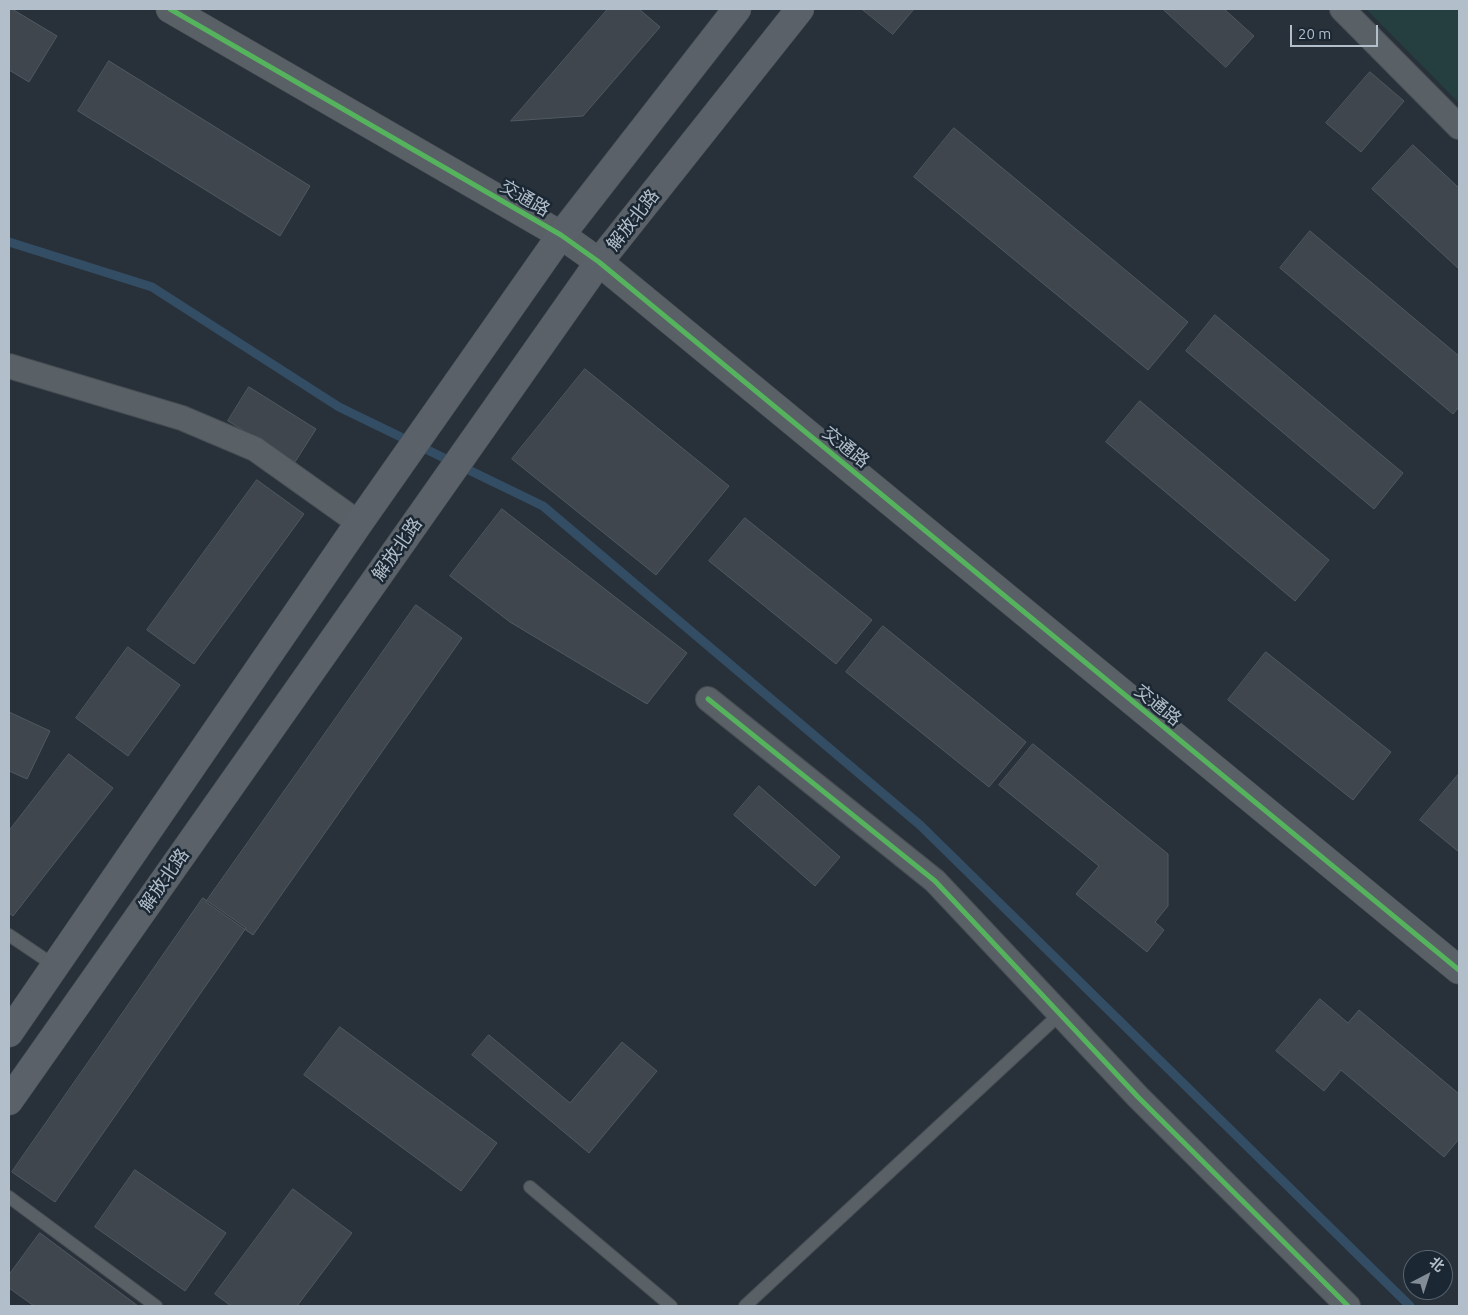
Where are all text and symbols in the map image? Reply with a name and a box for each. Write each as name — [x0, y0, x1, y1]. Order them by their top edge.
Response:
scale bar — [1293, 15, 1380, 47]
text: 20 m — [1298, 25, 1331, 42]
street label: 交通路 — [496, 175, 554, 221]
street label: 解放北路 — [602, 185, 664, 255]
street label: 交通路 — [818, 422, 874, 472]
street label: 解放北路 — [368, 513, 426, 585]
street label: 交通路 — [1130, 680, 1186, 730]
street label: 解放北路 — [135, 844, 193, 916]
north arrow — [1403, 1250, 1453, 1300]
text: 北 — [1426, 1254, 1448, 1275]

